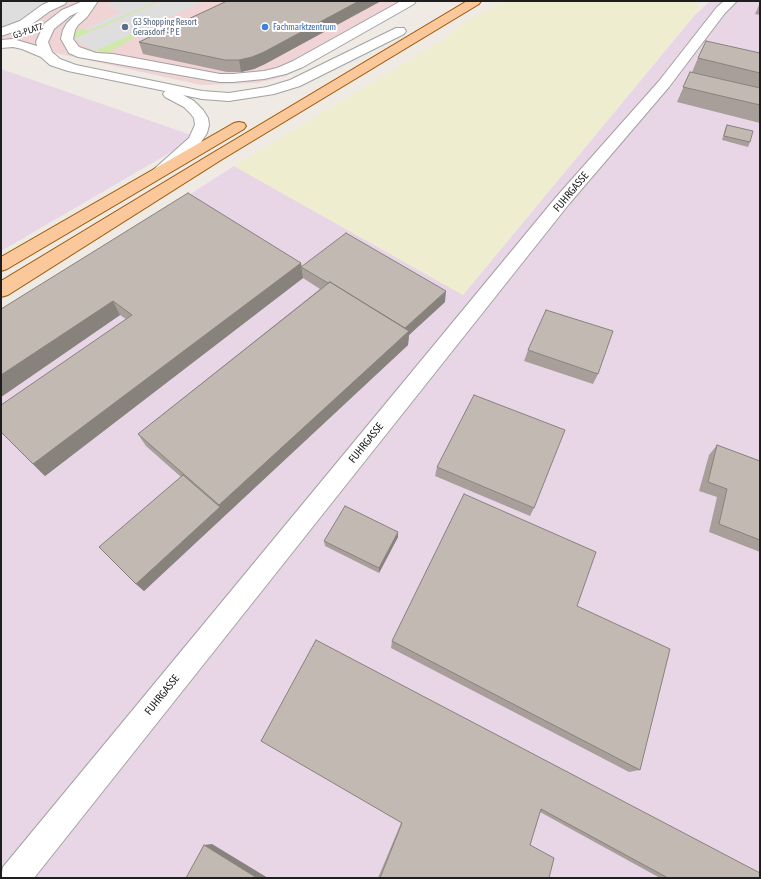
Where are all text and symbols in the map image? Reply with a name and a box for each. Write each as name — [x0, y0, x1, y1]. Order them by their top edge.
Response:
place label: G3 Shopping Resort Gerasdorf - P E — [133, 17, 197, 38]
street label: G3-PLATZ — [11, 21, 45, 41]
marker: G3 Shopping Resort Gerasdorf - P E — [120, 22, 130, 32]
marker: Fachmarktzentrum — [260, 22, 270, 32]
place label: Fachmarktzentrum — [273, 22, 336, 32]
street label: FUHRGASSE — [551, 169, 591, 215]
street label: FUHRGASSE — [346, 420, 386, 466]
street label: FUHRGASSE — [142, 672, 182, 718]

